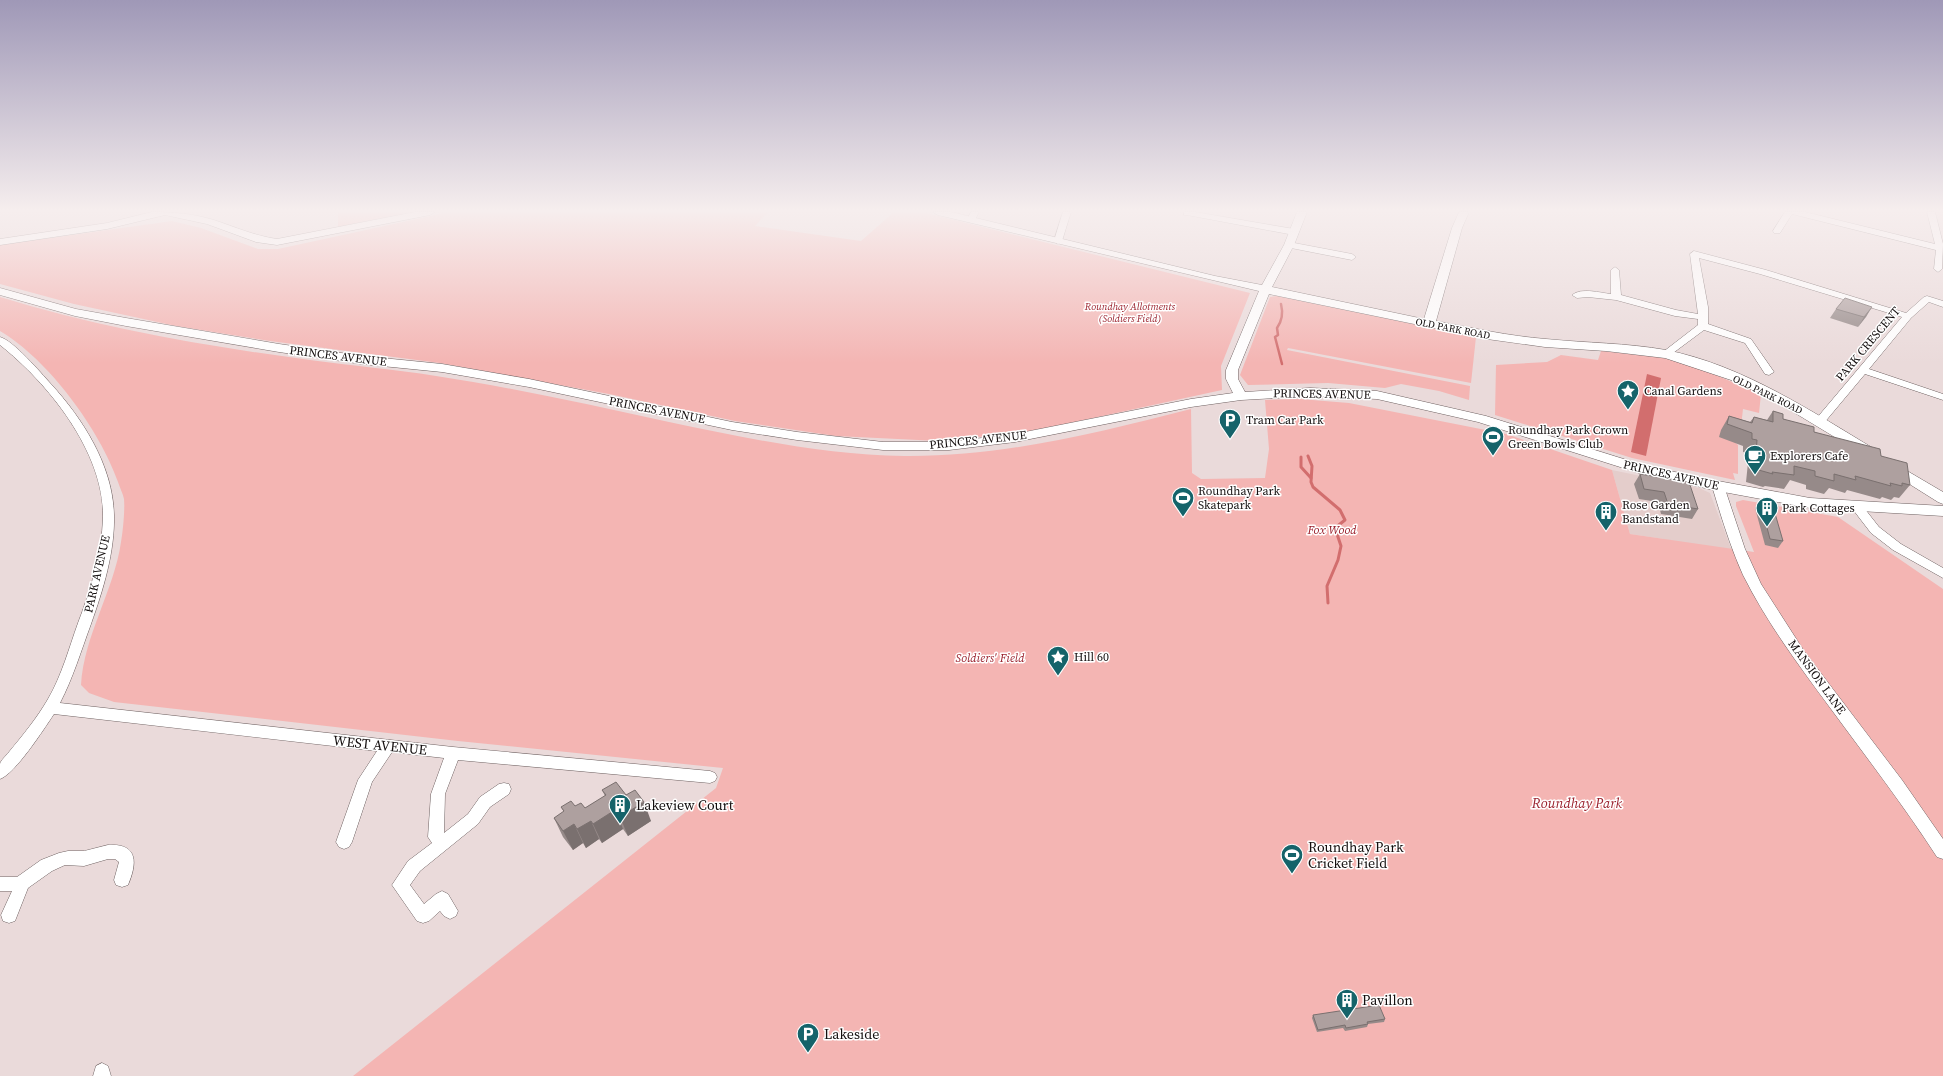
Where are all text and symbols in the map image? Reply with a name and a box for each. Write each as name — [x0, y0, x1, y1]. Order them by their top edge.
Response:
park label: Roundhay Allotments (Soldiers Field) — [1084, 300, 1176, 325]
street label: PARK CRESCENT — [1832, 303, 1904, 385]
street label: OLD PARK ROAD — [1414, 315, 1491, 342]
street label: PRINCES AVENUE — [288, 342, 388, 370]
street label: OLD PARK ROAD — [1731, 372, 1805, 417]
place icon: Canal Gardens — [1615, 378, 1641, 411]
place label: Canal Gardens — [1644, 383, 1722, 399]
street label: PRINCES AVENUE — [1273, 385, 1371, 403]
street label: PRINCES AVENUE — [607, 393, 707, 427]
parking icon: Tram Car Park — [1217, 407, 1243, 440]
place label: Tram Car Park — [1246, 412, 1324, 428]
place label: Roundhay Park Crown Green Bowls Club — [1508, 422, 1628, 452]
sports icon: Roundhay Park Crown Green Bowls Club — [1480, 424, 1506, 457]
street label: PRINCES AVENUE — [929, 427, 1027, 453]
cafe icon: Explorers Cafe — [1742, 443, 1768, 476]
place label: Explorers Cafe — [1770, 448, 1848, 464]
street label: PRINCES AVENUE — [1622, 456, 1720, 494]
place label: Roundhay Park Skatepark — [1198, 483, 1280, 513]
sports icon: Roundhay Park Skatepark — [1170, 485, 1196, 518]
building icon: Park Cottages — [1754, 495, 1780, 528]
place label: Rose Garden Bandstand — [1622, 497, 1690, 527]
building icon: Rose Garden Bandstand — [1593, 499, 1619, 532]
place label: Park Cottages — [1782, 500, 1855, 516]
park label: Fox Wood — [1306, 522, 1357, 538]
street label: PARK AVENUE — [80, 534, 114, 614]
street label: MANSION LANE — [1785, 637, 1849, 717]
place icon: Hill 60 — [1045, 644, 1071, 677]
place label: Hill 60 — [1074, 649, 1109, 665]
park label: Soldiers' Field — [956, 650, 1025, 666]
street label: WEST AVENUE — [332, 730, 428, 760]
building icon: Lakeview Court — [607, 792, 633, 825]
park label: Roundhay Park — [1531, 793, 1623, 813]
place label: Lakeview Court — [636, 795, 734, 815]
place label: Roundhay Park Cricket Field — [1308, 837, 1404, 873]
sports icon: Roundhay Park Cricket Field — [1279, 842, 1305, 875]
building icon: Pavillon — [1334, 987, 1360, 1020]
place label: Pavillon — [1362, 990, 1413, 1010]
parking icon: Lakeside — [795, 1021, 821, 1054]
place label: Lakeside — [824, 1024, 879, 1044]

